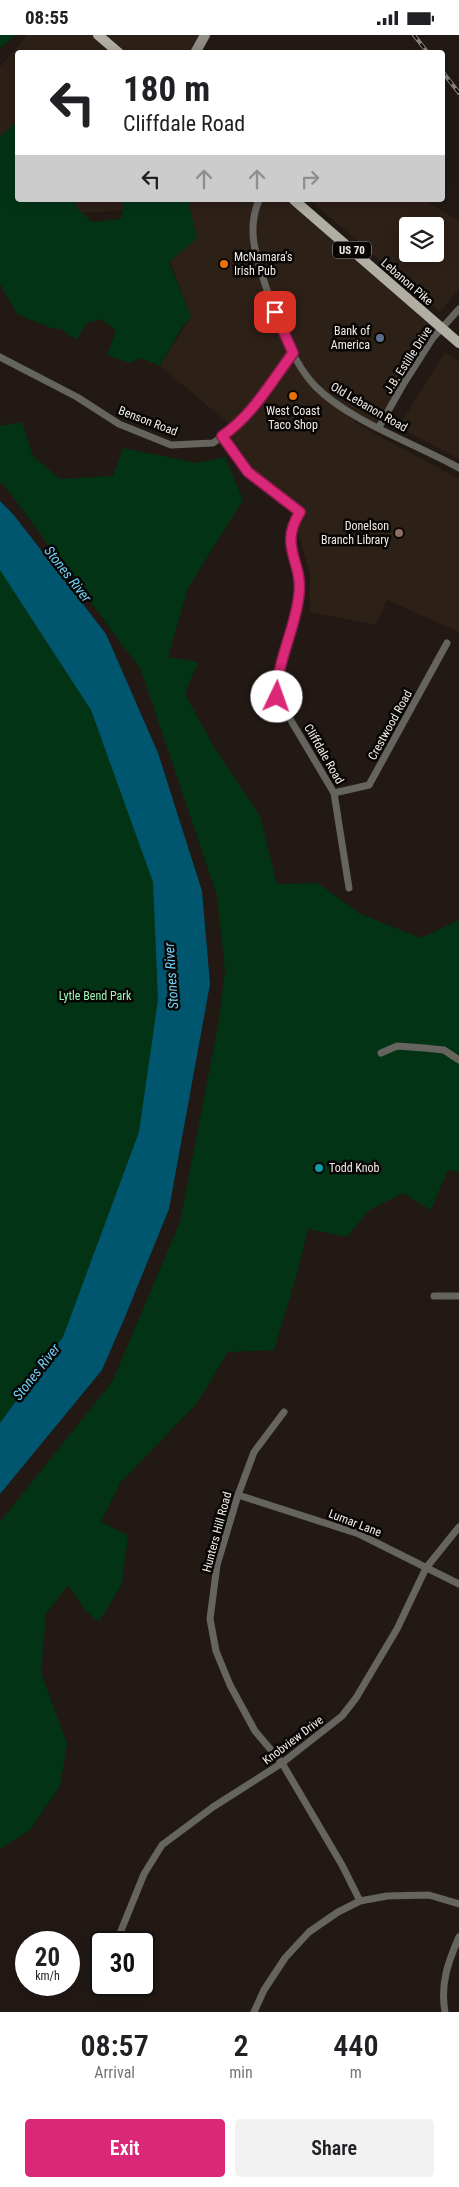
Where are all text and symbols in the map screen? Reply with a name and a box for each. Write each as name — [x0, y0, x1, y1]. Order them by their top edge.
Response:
text: 08:55 — [25, 6, 69, 29]
text: 180 m — [123, 69, 210, 110]
icon: left — [40, 70, 105, 135]
text: Cliffdale Road — [123, 111, 245, 136]
icon: left — [137, 165, 165, 193]
icon: ahead — [190, 165, 218, 193]
icon: ahead — [243, 165, 271, 193]
icon: right — [296, 165, 324, 193]
map controls — [399, 217, 444, 262]
button: layers — [399, 217, 444, 262]
road number: US 70 — [333, 241, 371, 259]
place label: McNamara's Irish Pub — [234, 250, 292, 278]
street label: Lebanon Pike — [378, 256, 436, 308]
marker: McNamara's Irish Pub — [218, 258, 230, 270]
pin — [254, 291, 296, 333]
icon: arrive — [261, 298, 289, 326]
place label: Bank of America — [331, 324, 370, 352]
street label: J.B. Estille Drive — [381, 324, 435, 396]
marker: Bank of America — [374, 332, 386, 344]
street label: Old Lebanon Road — [328, 379, 410, 435]
marker: West Coast Taco Shop — [287, 390, 299, 402]
street label: Benson Road — [116, 403, 180, 439]
place label: West Coast Taco Shop — [266, 404, 320, 432]
place label: Donelson Branch Library — [321, 519, 389, 547]
marker: Donelson Branch Library — [393, 527, 405, 539]
water label: Stones River — [41, 543, 95, 606]
position arrow — [250, 670, 302, 722]
street label: Crestwood Road — [365, 688, 415, 762]
street label: Cliffdale Road — [301, 722, 347, 786]
water label: Stones River — [161, 941, 181, 1010]
park label: Lytle Bend Park — [59, 989, 132, 1003]
place label: Todd Knob — [329, 1161, 380, 1175]
marker: Todd Knob — [313, 1162, 325, 1174]
water label: Stones River — [9, 1340, 63, 1403]
street label: Hunters Hill Road — [200, 1490, 234, 1574]
street label: Lumar Lane — [327, 1507, 384, 1540]
street label: Knobview Drive — [260, 1712, 326, 1767]
speed limit sign: 30 — [90, 1931, 155, 1996]
text: 20 — [35, 1943, 60, 1972]
text: km/h — [35, 1969, 60, 1983]
text: 08:57 — [80, 2028, 149, 2063]
text: 2 — [233, 2028, 249, 2063]
text: 440 — [333, 2028, 378, 2063]
text: Arrival — [94, 2063, 135, 2082]
text: min — [229, 2063, 253, 2082]
text: m — [350, 2063, 362, 2082]
button: Exit — [25, 2119, 225, 2177]
button: Share — [235, 2119, 434, 2177]

